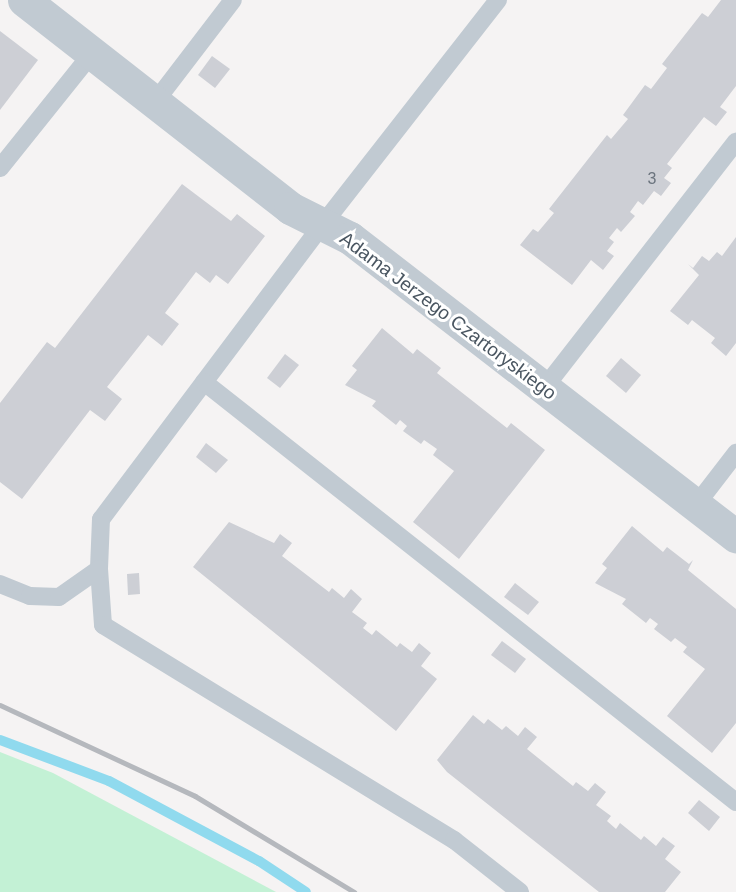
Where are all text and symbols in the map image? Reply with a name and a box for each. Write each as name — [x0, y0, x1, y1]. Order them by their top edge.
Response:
house number: 3 — [648, 169, 656, 189]
street label: Adama Jerzego Czartoryskiego — [335, 227, 561, 405]

